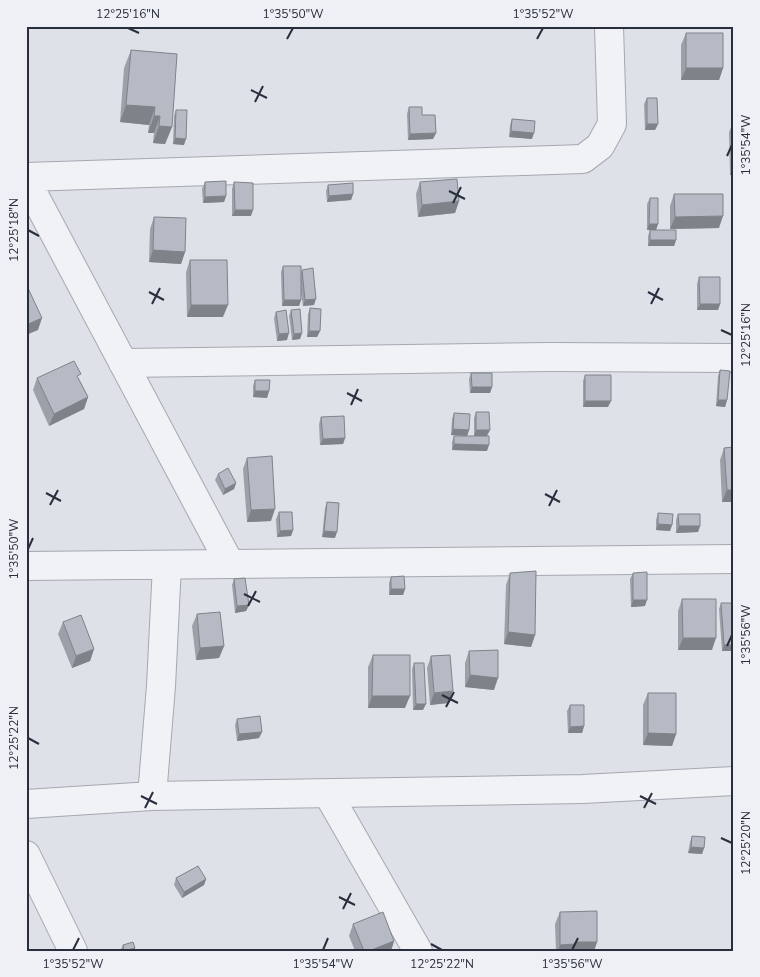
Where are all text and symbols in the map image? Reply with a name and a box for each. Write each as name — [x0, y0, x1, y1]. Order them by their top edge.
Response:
text: 12°25'16"N — [96, 6, 160, 22]
text: 1°35'50"W — [262, 6, 324, 22]
text: 1°35'52"W — [512, 6, 574, 22]
text: 1°35'54"W — [738, 114, 754, 176]
text: 12°25'18"N — [6, 198, 22, 262]
text: 12°25'16"N — [738, 303, 754, 367]
text: 1°35'50"W — [6, 518, 22, 580]
text: 1°35'56"W — [738, 604, 754, 666]
text: 12°25'22"N — [6, 706, 22, 770]
text: 12°25'20"N — [738, 811, 754, 875]
text: 1°35'52"W — [42, 956, 104, 972]
text: 1°35'54"W — [292, 956, 354, 972]
text: 12°25'22"N — [410, 956, 474, 972]
text: 1°35'56"W — [541, 956, 603, 972]

